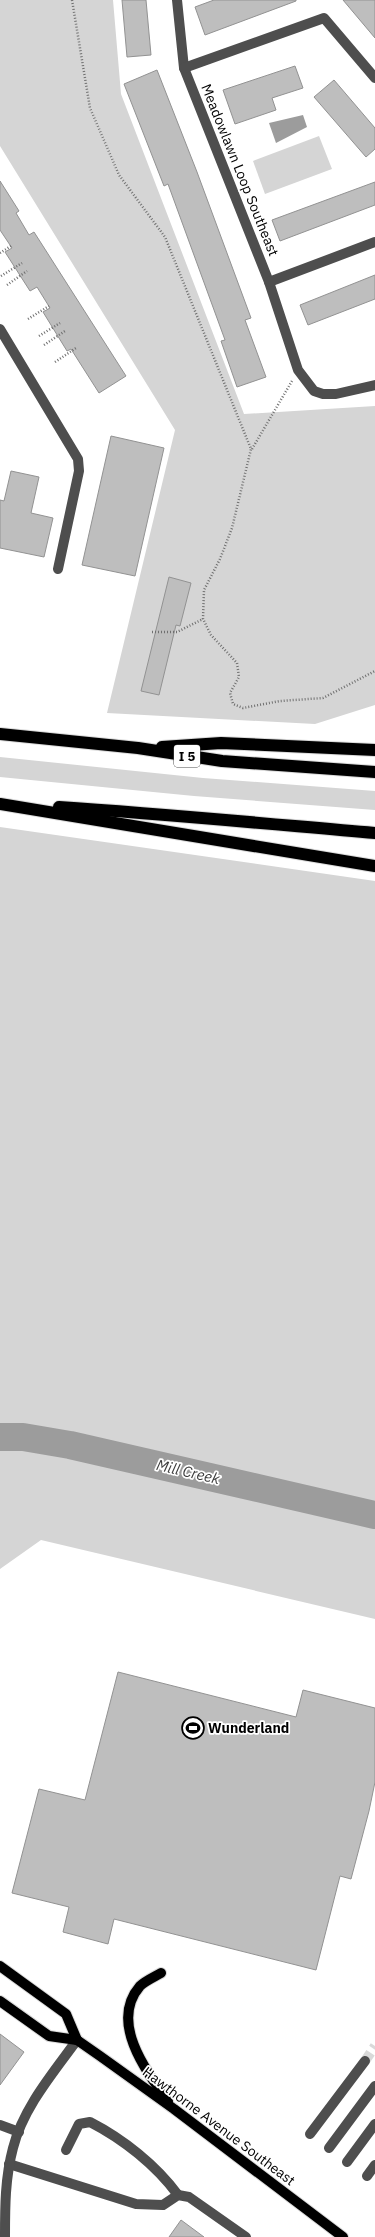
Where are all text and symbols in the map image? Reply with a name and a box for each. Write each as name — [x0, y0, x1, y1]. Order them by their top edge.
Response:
street label: Meadowlawn Loop Southeast — [197, 81, 283, 259]
road number: I 5 — [174, 745, 200, 767]
water label: Mill Creek — [154, 1455, 222, 1488]
sports icon: Wunderland — [180, 1715, 206, 1741]
place label: Wunderland — [208, 1719, 289, 1737]
street label: Hawthorne Avenue Southeast — [139, 2063, 299, 2189]

